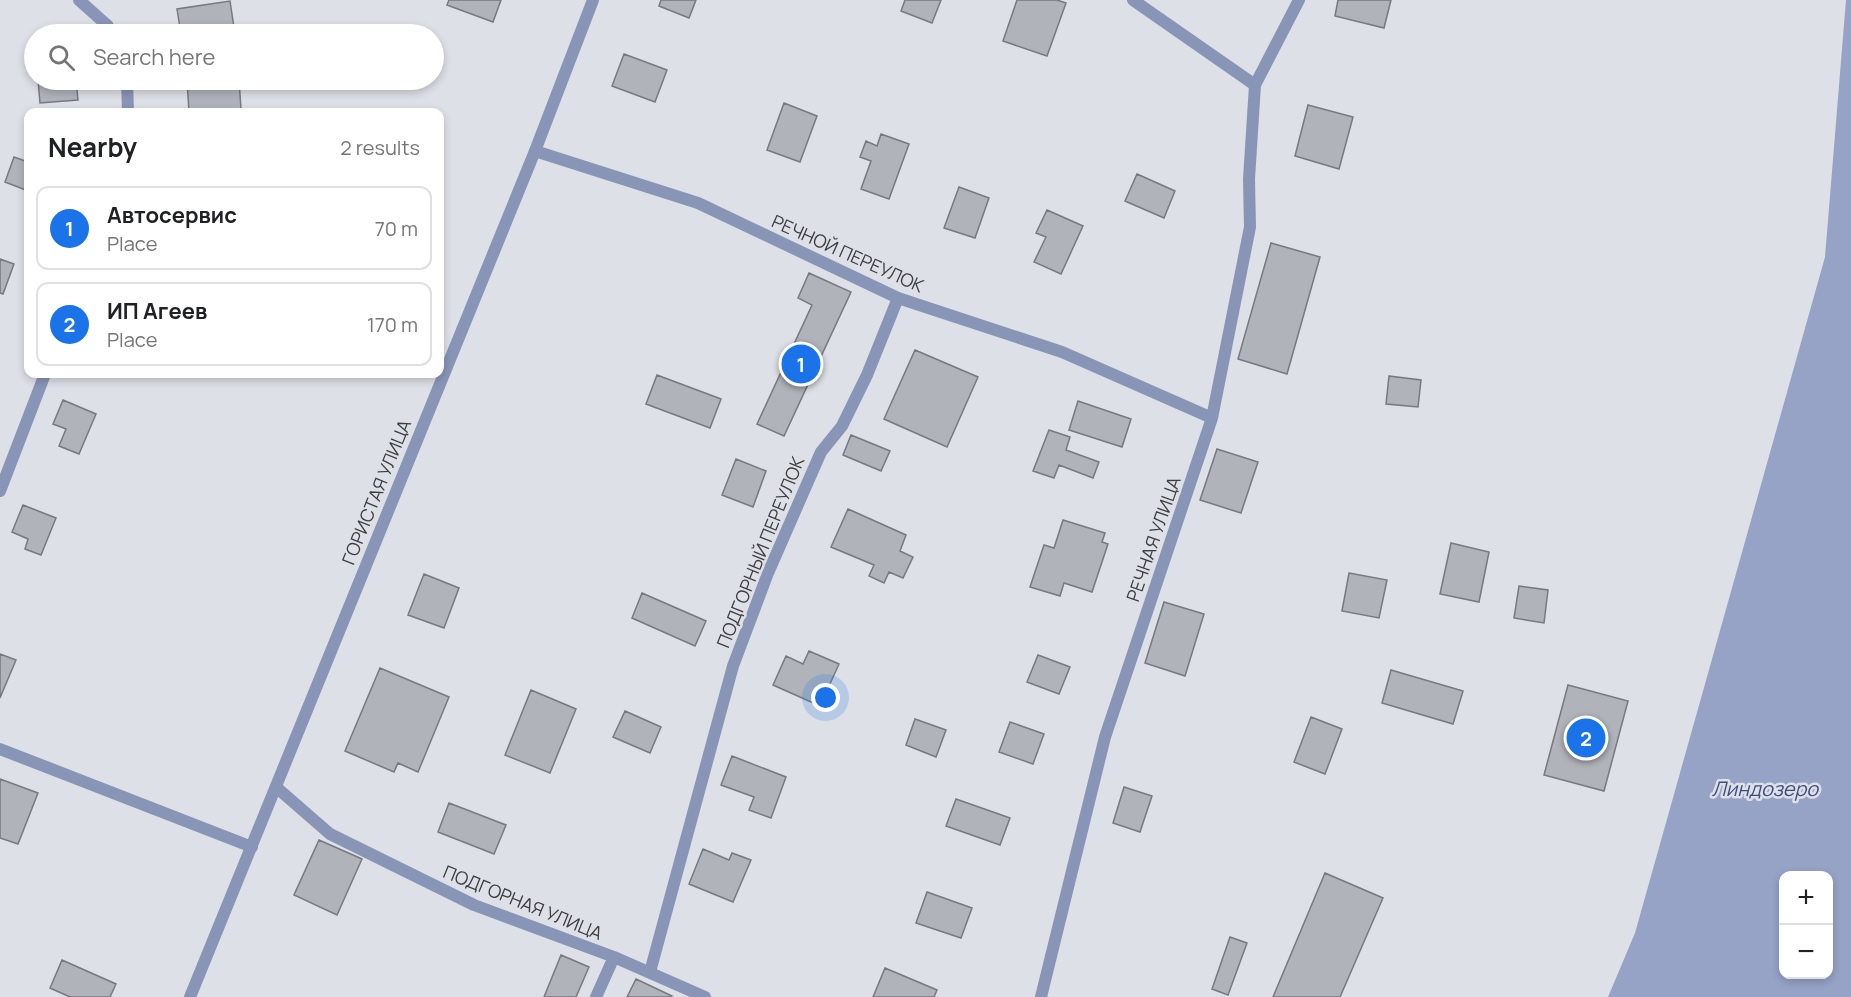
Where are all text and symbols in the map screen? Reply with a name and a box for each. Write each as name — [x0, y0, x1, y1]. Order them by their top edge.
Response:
search box — [24, 24, 444, 90]
icon: search — [45, 41, 78, 74]
text: Search here — [93, 42, 215, 72]
text: Nearby — [48, 129, 137, 165]
text: 2 results — [340, 134, 420, 161]
text: Автосервис — [107, 200, 237, 230]
street label: РЕЧНОЙ ПЕРЕУЛОК — [768, 209, 928, 297]
text: 1 — [65, 215, 74, 242]
text: 70 m — [375, 215, 418, 242]
text: Place — [107, 230, 157, 257]
text: ИП Агеев — [107, 296, 207, 326]
text: 2 — [64, 311, 75, 338]
text: 170 m — [367, 311, 418, 338]
text: Place — [107, 326, 157, 353]
pin: 1 — [782, 342, 820, 386]
street label: ГОРИСТАЯ УЛИЦА — [336, 415, 416, 568]
street label: ПОДГОРНЫЙ ПЕРЕУЛОК — [711, 452, 810, 651]
street label: РЕЧНАЯ УЛИЦА — [1120, 473, 1186, 605]
your location — [811, 683, 840, 712]
pin: 2 — [1566, 716, 1606, 760]
water label: Линдозеро — [1712, 775, 1819, 802]
street label: ПОДГОРНАЯ УЛИЦА — [440, 859, 607, 945]
map controls — [1779, 871, 1833, 979]
button: + — [1779, 871, 1833, 925]
button: − — [1779, 925, 1833, 979]

